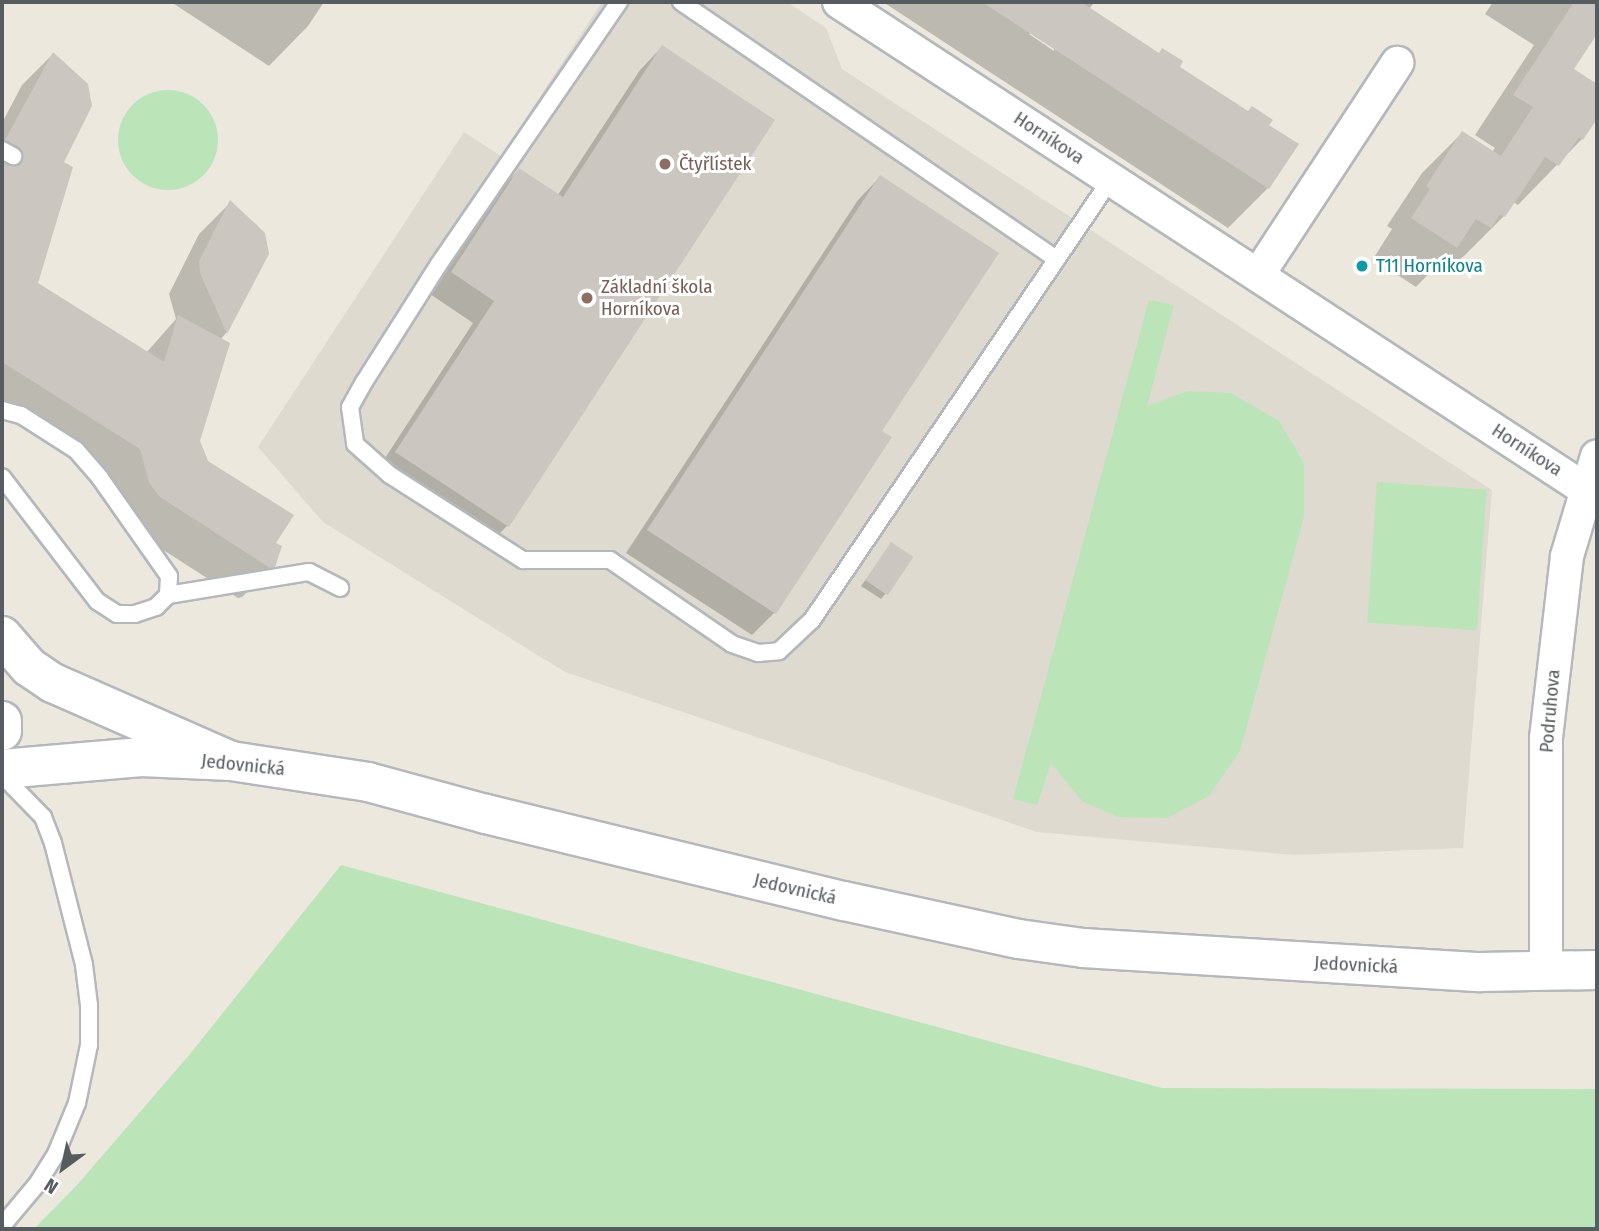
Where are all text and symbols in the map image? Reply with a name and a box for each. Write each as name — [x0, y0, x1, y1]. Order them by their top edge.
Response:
street label: Horníkova — [1010, 107, 1088, 169]
place label: Čtyřlístek — [679, 153, 751, 175]
marker: Čtyřlístek — [657, 156, 673, 172]
place label: T11 Horníkova — [1376, 255, 1483, 277]
marker: T11 Horníkova — [1354, 258, 1370, 274]
place label: Základní škola Horníkova — [601, 276, 713, 320]
marker: Základní škola Horníkova — [579, 290, 595, 306]
street label: Horníkova — [1488, 419, 1566, 481]
street label: Podruhova — [1535, 668, 1565, 754]
street label: Jedovnická — [200, 749, 286, 781]
street label: Jedovnická — [752, 868, 838, 910]
street label: Jedovnická — [1313, 951, 1399, 979]
north arrow — [28, 1133, 98, 1203]
text: N — [40, 1173, 62, 1199]

